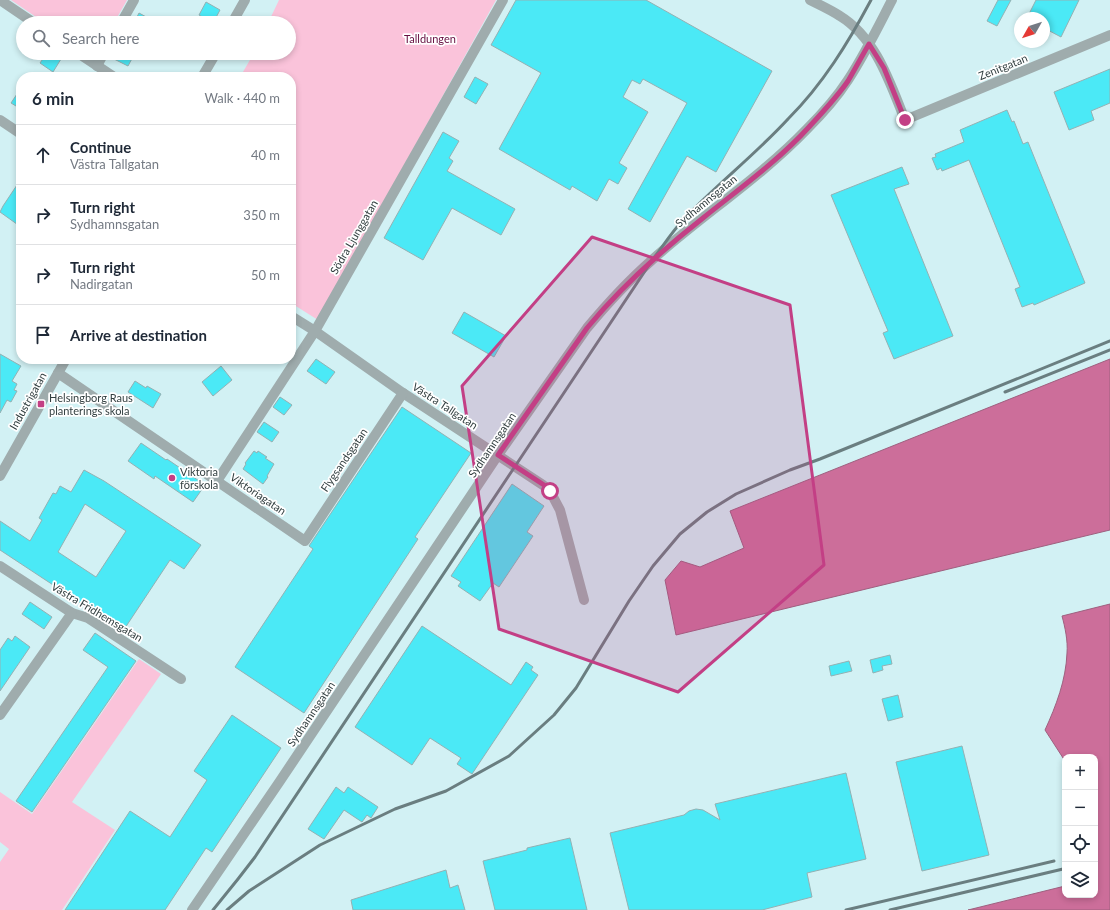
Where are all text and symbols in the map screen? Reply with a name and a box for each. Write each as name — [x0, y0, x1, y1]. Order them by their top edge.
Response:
north arrow — [1014, 12, 1050, 48]
search box — [16, 16, 296, 60]
icon: search — [30, 27, 52, 49]
text: Search here — [62, 29, 139, 47]
park label: Talldungen — [404, 32, 456, 45]
street label: Zenitgatan — [976, 51, 1029, 82]
text: 6 min — [32, 88, 74, 109]
text: Walk · 440 m — [204, 90, 280, 106]
route end — [896, 111, 914, 129]
text: Continue — [70, 138, 131, 156]
icon: ahead — [32, 144, 54, 166]
text: 40 m — [251, 147, 280, 163]
text: Västra Tallgatan — [70, 156, 159, 172]
street label: Sydhamnsgatan — [672, 172, 739, 229]
street label: Södra Ljunggatan — [327, 197, 380, 276]
text: Turn right — [70, 198, 135, 216]
icon: right — [32, 204, 54, 226]
text: 350 m — [243, 207, 280, 223]
text: Sydhamnsgatan — [70, 216, 159, 232]
text: Turn right — [70, 258, 135, 276]
icon: right — [32, 264, 54, 286]
text: 50 m — [251, 267, 280, 283]
text: Nadirgatan — [70, 276, 133, 292]
icon: arrive — [32, 324, 54, 346]
text: Arrive at destination — [70, 326, 207, 344]
street label: Industrigatan — [6, 370, 49, 432]
street label: Västra Tallgatan — [410, 380, 480, 432]
place label: Helsingborg Raus planterings skola — [49, 391, 133, 417]
marker: Helsingborg Raus planterings skola — [36, 399, 46, 409]
street label: Sydhamnsgatan — [465, 410, 518, 480]
street label: Flygsandsgatan — [318, 425, 370, 494]
place label: Viktoria förskola — [180, 465, 218, 491]
street label: Viktoriagatan — [228, 470, 289, 517]
marker: Viktoria förskola — [167, 473, 177, 483]
route start — [541, 482, 559, 500]
street label: Västra Fridhemsgatan — [49, 579, 145, 644]
street label: Sydhamnsgatan — [284, 679, 337, 749]
map controls — [1062, 754, 1098, 898]
button: + — [1062, 754, 1098, 790]
button: − — [1062, 790, 1098, 826]
button: locate — [1062, 826, 1098, 862]
button: layers — [1062, 862, 1098, 898]

